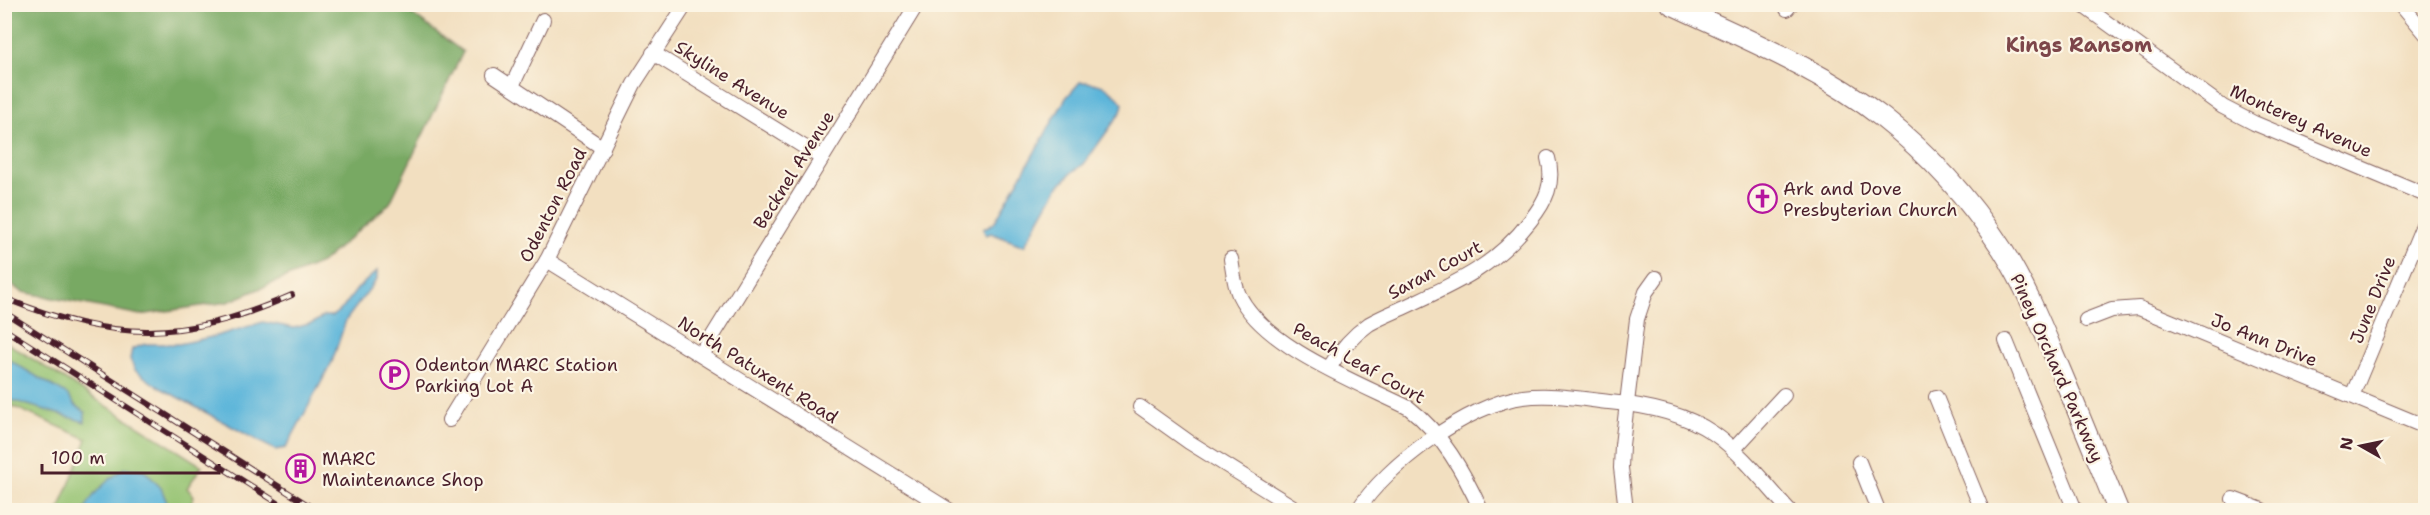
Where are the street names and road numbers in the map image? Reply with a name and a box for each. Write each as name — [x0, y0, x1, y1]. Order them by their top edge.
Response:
street label: Skyline Avenue — [670, 35, 794, 125]
street label: Monterey Avenue — [2226, 79, 2376, 163]
street label: Becknel Avenue — [748, 106, 840, 234]
street label: Odenton Road — [514, 144, 592, 266]
street label: Saran Court — [1383, 235, 1487, 305]
street label: June Drive — [2345, 253, 2401, 347]
street label: Piney Orchard Parkway — [2005, 270, 2109, 466]
street label: Jo Ann Drive — [2207, 308, 2321, 372]
street label: North Patuxent Road — [673, 311, 843, 429]
street label: Peach Leaf Court — [1288, 317, 1430, 409]

